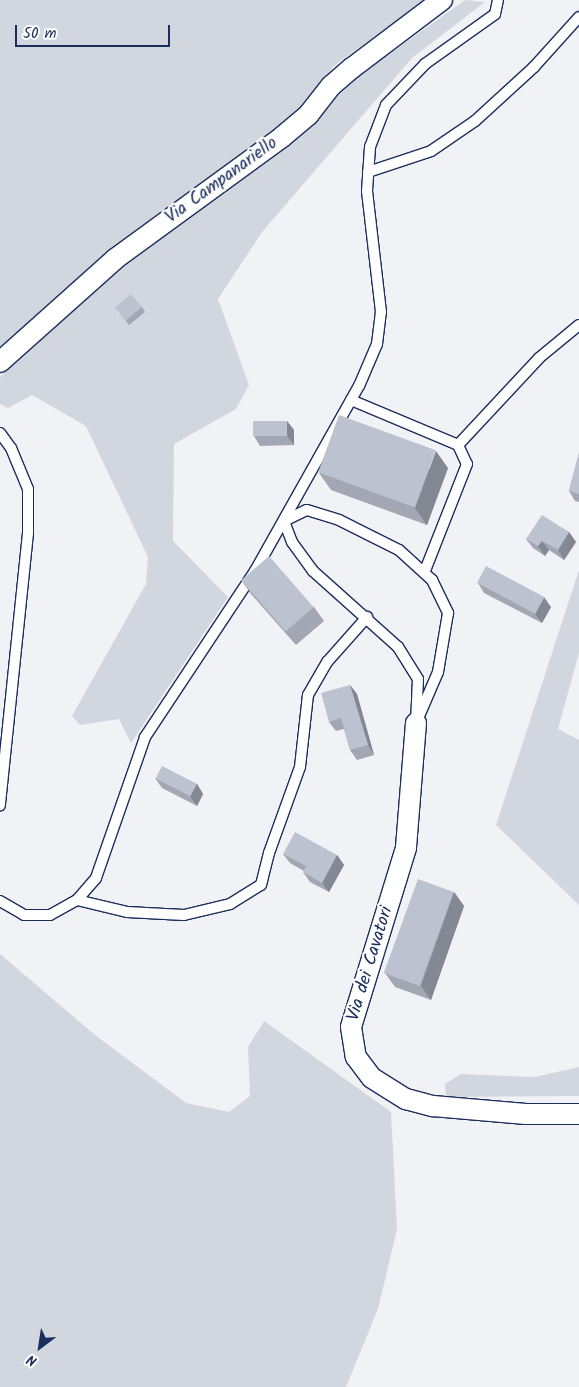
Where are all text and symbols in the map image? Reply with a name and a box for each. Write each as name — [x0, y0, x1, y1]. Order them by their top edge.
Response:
scale bar — [18, 15, 172, 47]
text: 50 m — [23, 22, 57, 46]
street label: Via Campanariello — [162, 133, 282, 229]
street label: Via dei Cavatori — [343, 904, 399, 1024]
north arrow — [15, 1322, 65, 1372]
text: N — [23, 1348, 42, 1372]

